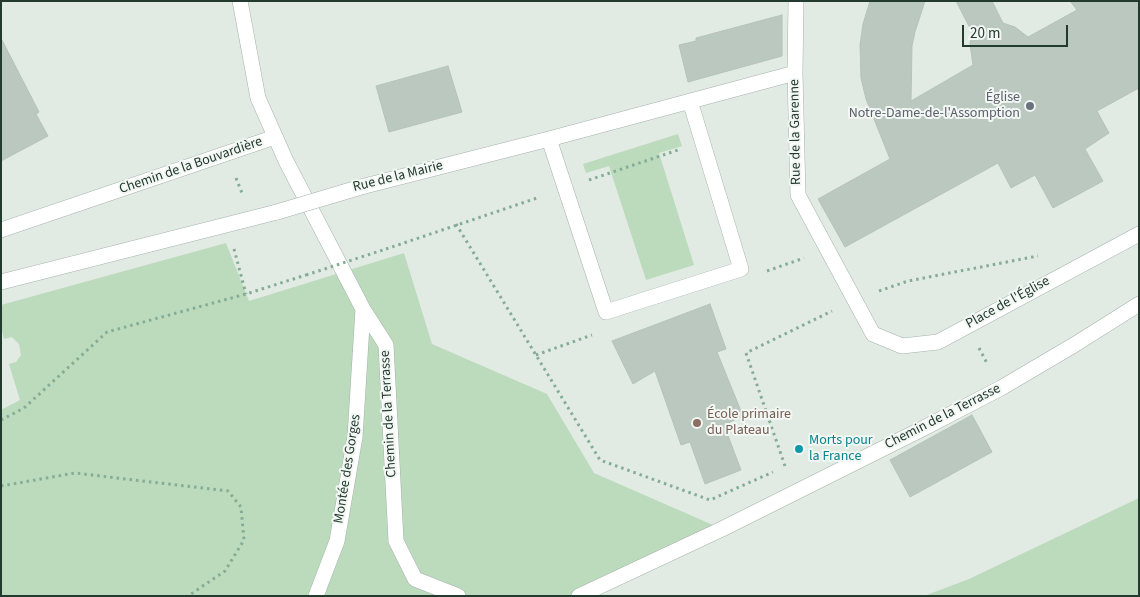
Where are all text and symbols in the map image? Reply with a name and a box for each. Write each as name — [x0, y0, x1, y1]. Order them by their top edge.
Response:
scale bar — [965, 15, 1071, 47]
text: 20 m — [970, 23, 1000, 44]
street label: Rue de la Garenne — [787, 79, 805, 185]
place label: Église Notre-Dame-de-l'Assomption — [849, 90, 1020, 122]
marker: Église Notre-Dame-de-l'Assomption — [1024, 100, 1036, 112]
street label: Chemin de la Bouvardière — [117, 134, 265, 198]
street label: Rue de la Mairie — [351, 158, 445, 196]
street label: Place de l'Église — [963, 273, 1053, 333]
street label: Chemin de la Terrasse — [377, 350, 401, 478]
street label: Chemin de la Terrasse — [882, 381, 1004, 453]
place label: École primaire du Plateau — [707, 407, 791, 440]
street label: Montée des Gorges — [331, 413, 365, 525]
marker: École primaire du Plateau — [691, 417, 703, 429]
place label: Morts pour la France — [809, 433, 873, 466]
marker: Morts pour la France — [793, 443, 805, 455]

